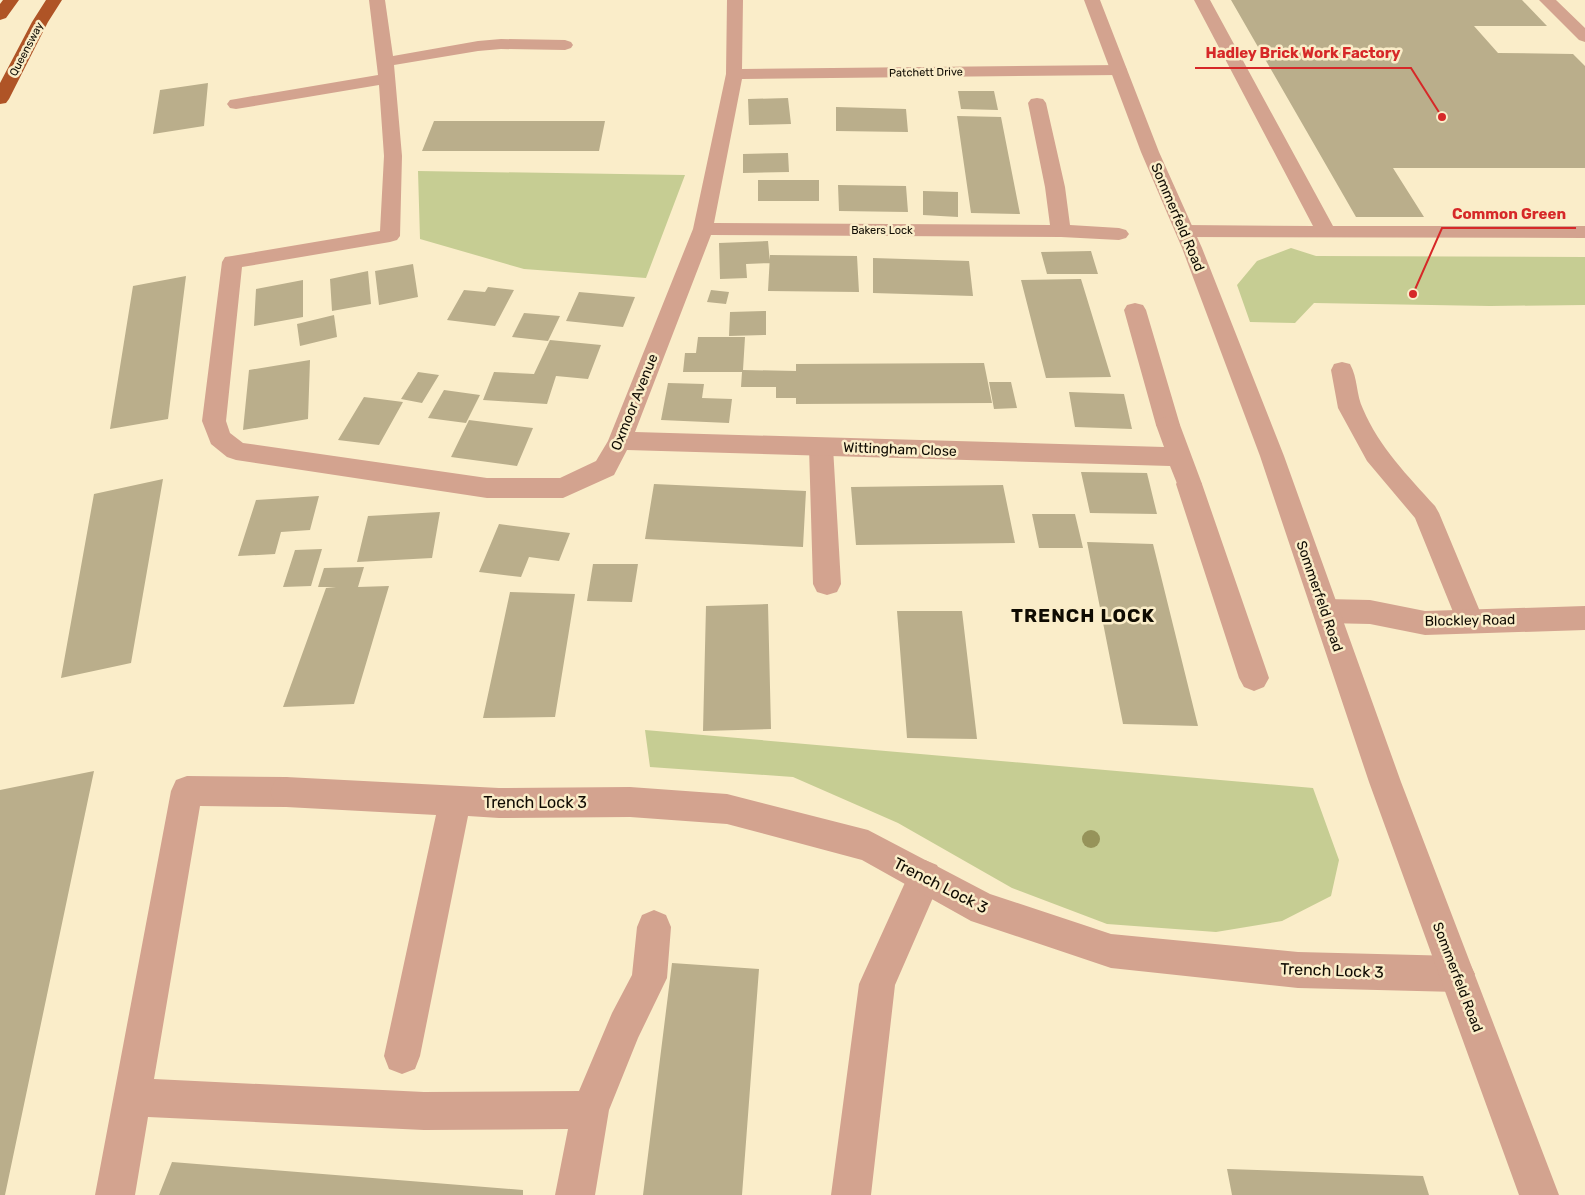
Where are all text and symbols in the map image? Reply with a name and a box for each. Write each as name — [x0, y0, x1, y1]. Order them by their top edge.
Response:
street label: Queensway — [7, 20, 46, 78]
callout: Hadley Brick Work Factory — [1195, 38, 1411, 68]
text: Hadley Brick Work Factory — [1205, 44, 1401, 62]
street label: Patchett Drive — [889, 65, 963, 80]
street label: Sommerfeld Road — [1147, 160, 1208, 274]
callout: Common Green — [1442, 198, 1576, 228]
text: Common Green — [1452, 205, 1566, 223]
street label: Bakers Lock — [851, 224, 913, 237]
street label: Oxmoor Avenue — [607, 351, 662, 453]
street label: Wittingham Close — [843, 439, 957, 460]
street label: Sommerfeld Road — [1293, 538, 1346, 654]
district label: TRENCH LOCK — [1011, 604, 1155, 627]
street label: Blockley Road — [1425, 611, 1515, 630]
street label: Trench Lock 3 — [483, 793, 587, 812]
street label: Trench Lock 3 — [890, 853, 991, 917]
street label: Sommerfeld Road — [1429, 920, 1486, 1034]
street label: Trench Lock 3 — [1280, 959, 1384, 982]

